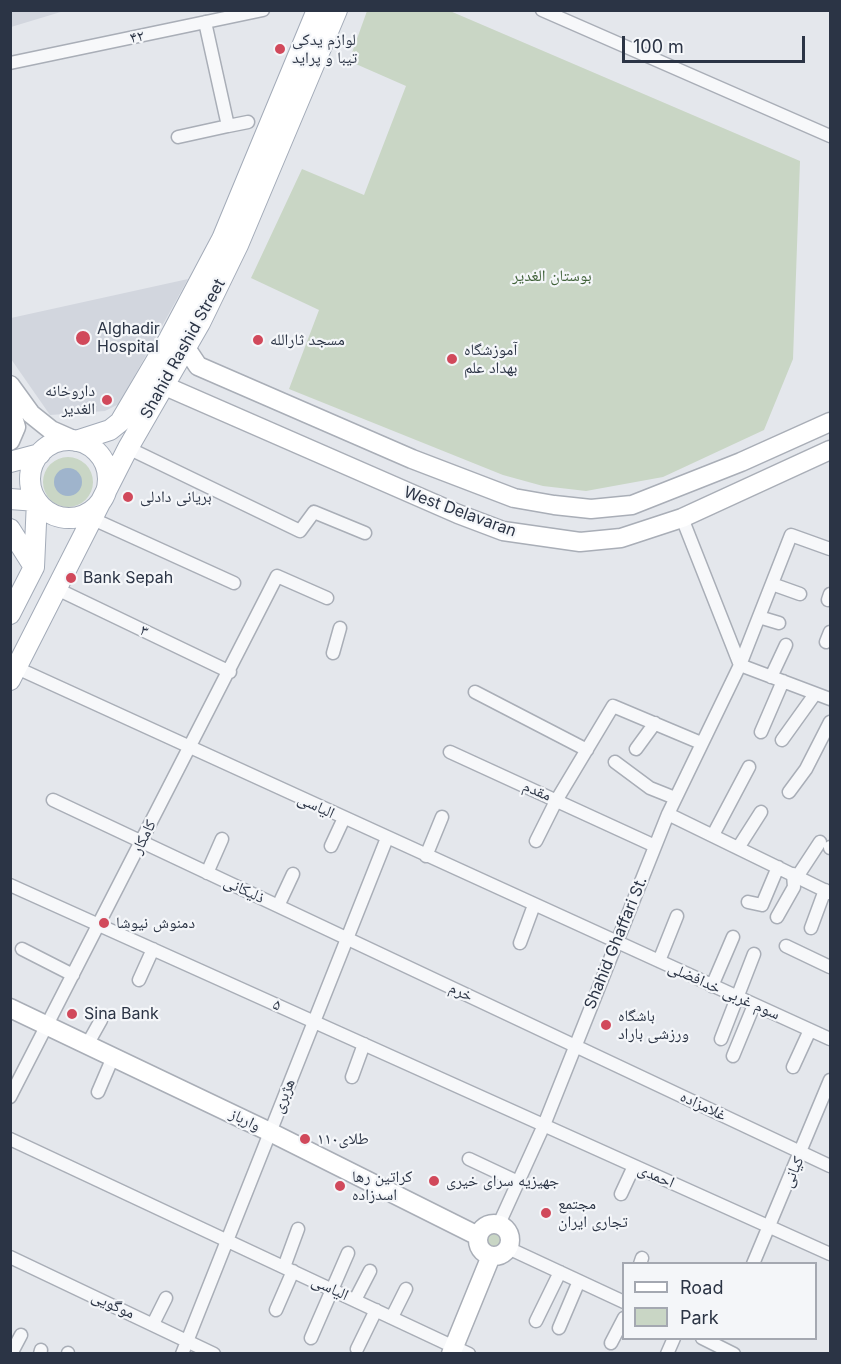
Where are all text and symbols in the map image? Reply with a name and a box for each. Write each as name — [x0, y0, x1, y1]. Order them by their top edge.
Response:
scale bar — [625, 24, 808, 62]
street label: ۴۲ — [128, 26, 146, 48]
place label: لوازم یدکی تیبا و پراید — [292, 30, 357, 68]
text: 100 m — [633, 36, 684, 57]
marker: لوازم یدکی تیبا و پراید — [273, 42, 287, 56]
park label: بوستان الغدیر — [512, 266, 592, 286]
street label: Shahid Rashid Street — [137, 276, 229, 422]
place label: Alghadir Hospital — [97, 319, 160, 357]
marker: Alghadir Hospital — [74, 329, 92, 347]
place label: مسجد ثارالله — [270, 330, 345, 350]
marker: مسجد ثارالله — [251, 333, 265, 347]
place label: آموزشگاه بهداد علم — [464, 340, 517, 378]
marker: آموزشگاه بهداد علم — [445, 352, 459, 366]
place label: داروخانه الغدیر — [45, 381, 95, 419]
marker: داروخانه الغدیر — [100, 393, 114, 407]
street label: West Delavaran — [401, 483, 519, 541]
place label: بریانی دادلی — [140, 487, 212, 507]
marker: بریانی دادلی — [121, 490, 135, 504]
place label: Bank Sepah — [83, 568, 173, 588]
marker: Bank Sepah — [64, 571, 78, 585]
street label: ۳ — [137, 621, 151, 641]
street label: مقدم — [520, 777, 554, 805]
street label: الیاسی — [294, 789, 338, 823]
street label: کامکار — [127, 817, 161, 857]
street label: ذلیکانی — [221, 872, 267, 908]
street label: Shahid Ghaffari St. — [581, 874, 651, 1012]
place label: دمنوش نیوشا — [116, 913, 195, 933]
marker: دمنوش نیوشا — [97, 916, 111, 930]
street label: سوم غربی خدافضلی — [665, 958, 783, 1024]
street label: خرم — [446, 978, 476, 1006]
street label: ۵ — [270, 995, 284, 1015]
place label: Sina Bank — [84, 1004, 159, 1024]
place label: باشگاه ورزشی باراد — [618, 1006, 689, 1044]
marker: Sina Bank — [65, 1007, 79, 1021]
marker: باشگاه ورزشی باراد — [599, 1018, 613, 1032]
street label: هژبری — [268, 1076, 300, 1116]
street label: غلامزاده — [677, 1087, 729, 1125]
street label: وارباز — [226, 1104, 264, 1136]
place label: طلای۱۱۰ — [317, 1129, 369, 1149]
marker: طلای۱۱۰ — [298, 1132, 312, 1146]
street label: کیانی — [778, 1154, 808, 1190]
street label: احمدی — [635, 1159, 677, 1193]
place label: کراتین رها اسدزاده — [352, 1167, 412, 1205]
place label: جهیزیه سرای خیری — [446, 1171, 559, 1191]
marker: جهیزیه سرای خیری — [427, 1174, 441, 1188]
marker: کراتین رها اسدزاده — [333, 1179, 347, 1193]
place label: مجتمع تجاری ایران — [558, 1194, 628, 1232]
marker: مجتمع تجاری ایران — [539, 1206, 553, 1220]
legend — [622, 1262, 817, 1340]
street label: الیاسی — [308, 1271, 352, 1305]
text: Road — [680, 1277, 723, 1298]
street label: موگویی — [88, 1287, 138, 1323]
text: Park — [680, 1307, 719, 1328]

